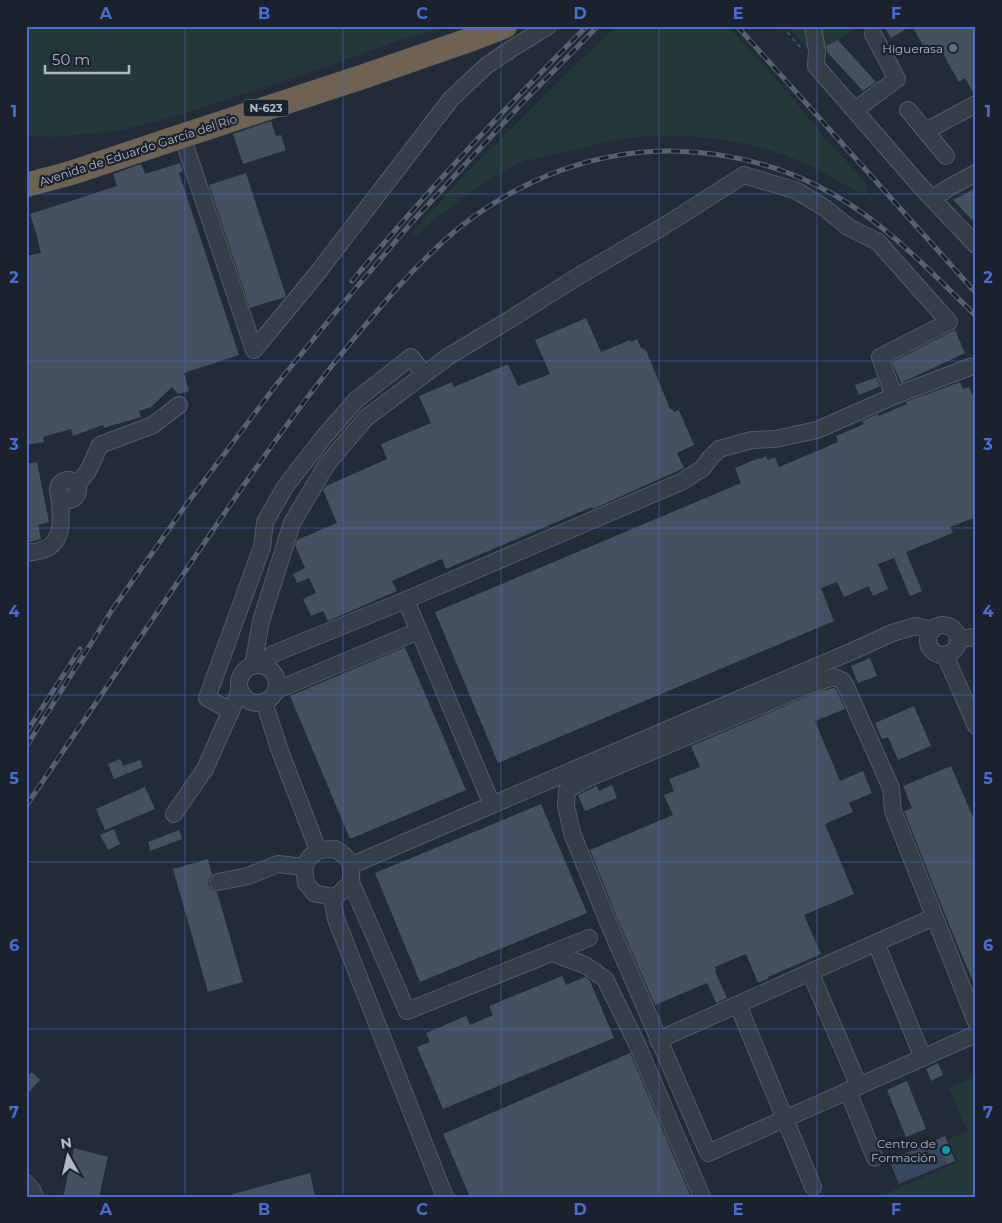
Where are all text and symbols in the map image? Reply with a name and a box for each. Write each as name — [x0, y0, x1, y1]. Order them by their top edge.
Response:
text: A — [99, 4, 113, 23]
text: B — [258, 4, 270, 23]
text: C — [416, 4, 428, 23]
text: D — [573, 4, 587, 23]
text: E — [733, 4, 743, 23]
text: F — [891, 4, 901, 23]
place label: Higuerasa — [882, 41, 943, 56]
scale bar — [45, 42, 129, 74]
marker: Higuerasa — [947, 42, 959, 54]
text: 50 m — [52, 50, 90, 69]
road number: N-623 — [244, 100, 288, 116]
text: 1 — [11, 102, 17, 121]
text: 1 — [985, 102, 991, 121]
street label: Avenida de Eduardo García del Río — [37, 111, 239, 189]
text: 2 — [9, 268, 19, 287]
text: 2 — [983, 268, 993, 287]
text: 3 — [8, 435, 19, 454]
text: 3 — [982, 435, 993, 454]
text: 4 — [8, 602, 20, 621]
text: 4 — [982, 602, 994, 621]
text: 5 — [9, 769, 19, 788]
text: 5 — [983, 769, 993, 788]
text: 6 — [9, 936, 19, 955]
text: 6 — [983, 936, 993, 955]
text: 7 — [9, 1103, 19, 1122]
text: 7 — [983, 1103, 993, 1122]
north arrow — [42, 1130, 92, 1180]
text: N — [59, 1133, 73, 1153]
place label: Centro de Formación — [871, 1136, 936, 1165]
marker: Centro de Formación — [940, 1144, 952, 1156]
text: A — [99, 1200, 113, 1219]
text: B — [258, 1200, 270, 1219]
text: C — [416, 1200, 428, 1219]
text: D — [573, 1200, 587, 1219]
text: E — [733, 1200, 743, 1219]
text: F — [891, 1200, 901, 1219]

